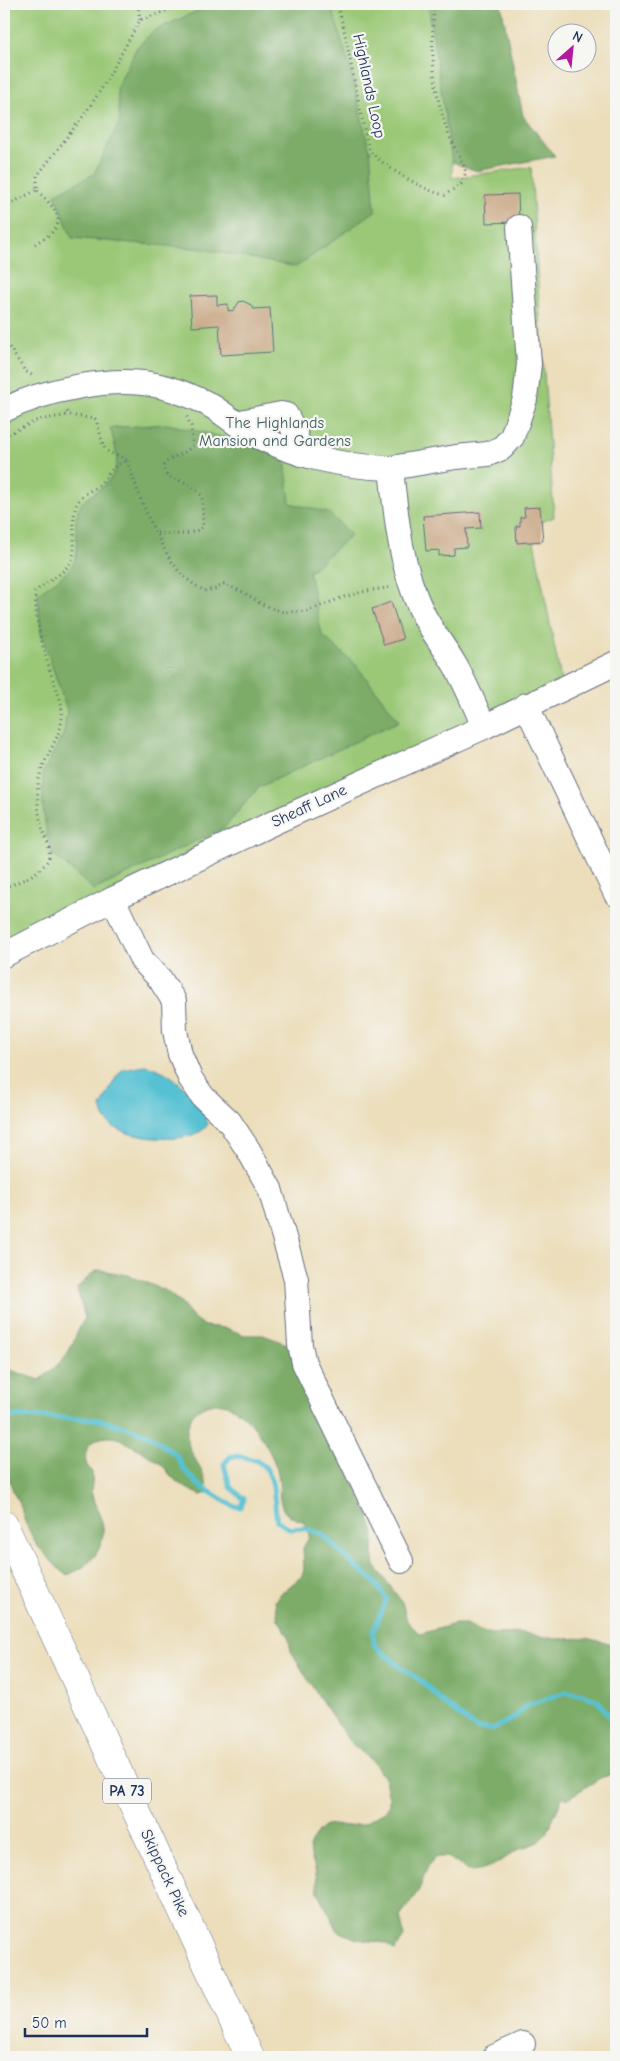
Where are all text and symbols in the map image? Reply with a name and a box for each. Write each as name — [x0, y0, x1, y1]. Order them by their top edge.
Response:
north arrow — [548, 22, 598, 72]
text: N — [570, 27, 586, 47]
street label: Highlands Loop — [349, 32, 389, 140]
park label: The Highlands Mansion and Gardens — [199, 414, 351, 450]
street label: Sheaff Lane — [269, 781, 349, 831]
road number: PA 73 — [103, 1778, 151, 1804]
street label: Skippack Pike — [137, 1826, 193, 1920]
scale bar — [25, 2006, 148, 2038]
text: 50 m — [32, 2014, 67, 2032]

